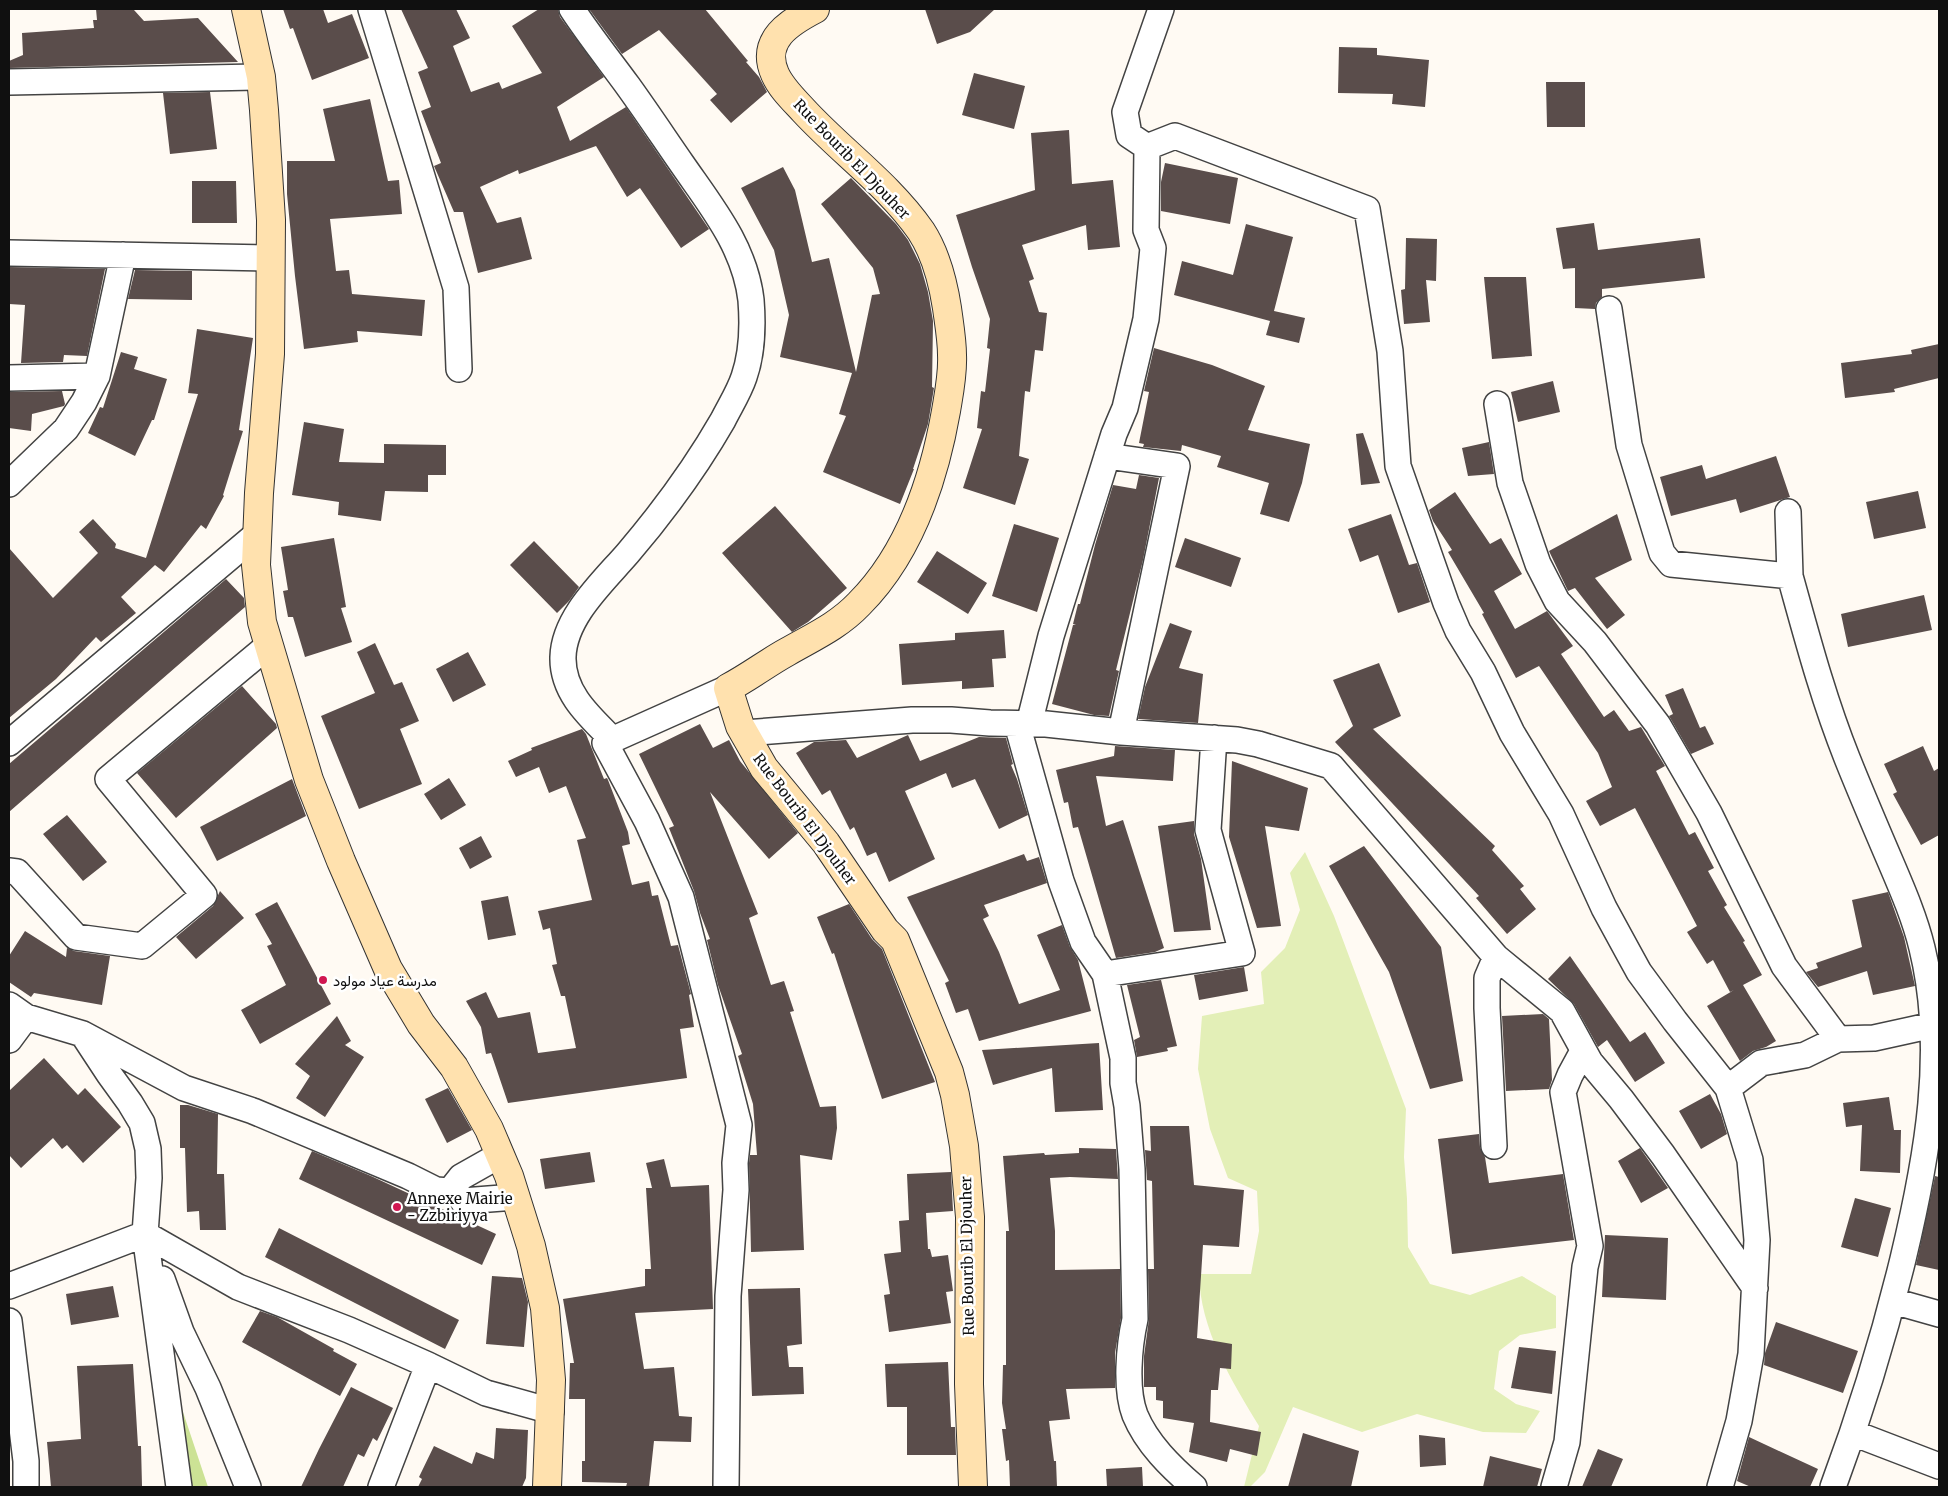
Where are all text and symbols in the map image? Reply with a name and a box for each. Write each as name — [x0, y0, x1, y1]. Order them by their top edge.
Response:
street label: Rue Bourib El Djouher — [790, 95, 914, 223]
street label: Rue Bourib El Djouher — [749, 749, 861, 889]
place label: مدرسة عياد مولود — [333, 971, 437, 990]
marker: مدرسة عياد مولود — [317, 974, 329, 986]
street label: Rue Bourib El Djouher — [956, 1176, 978, 1336]
place label: Annexe Mairie - Zzbiriyya — [406, 1189, 513, 1225]
marker: Annexe Mairie - Zzbiriyya — [391, 1201, 403, 1213]

